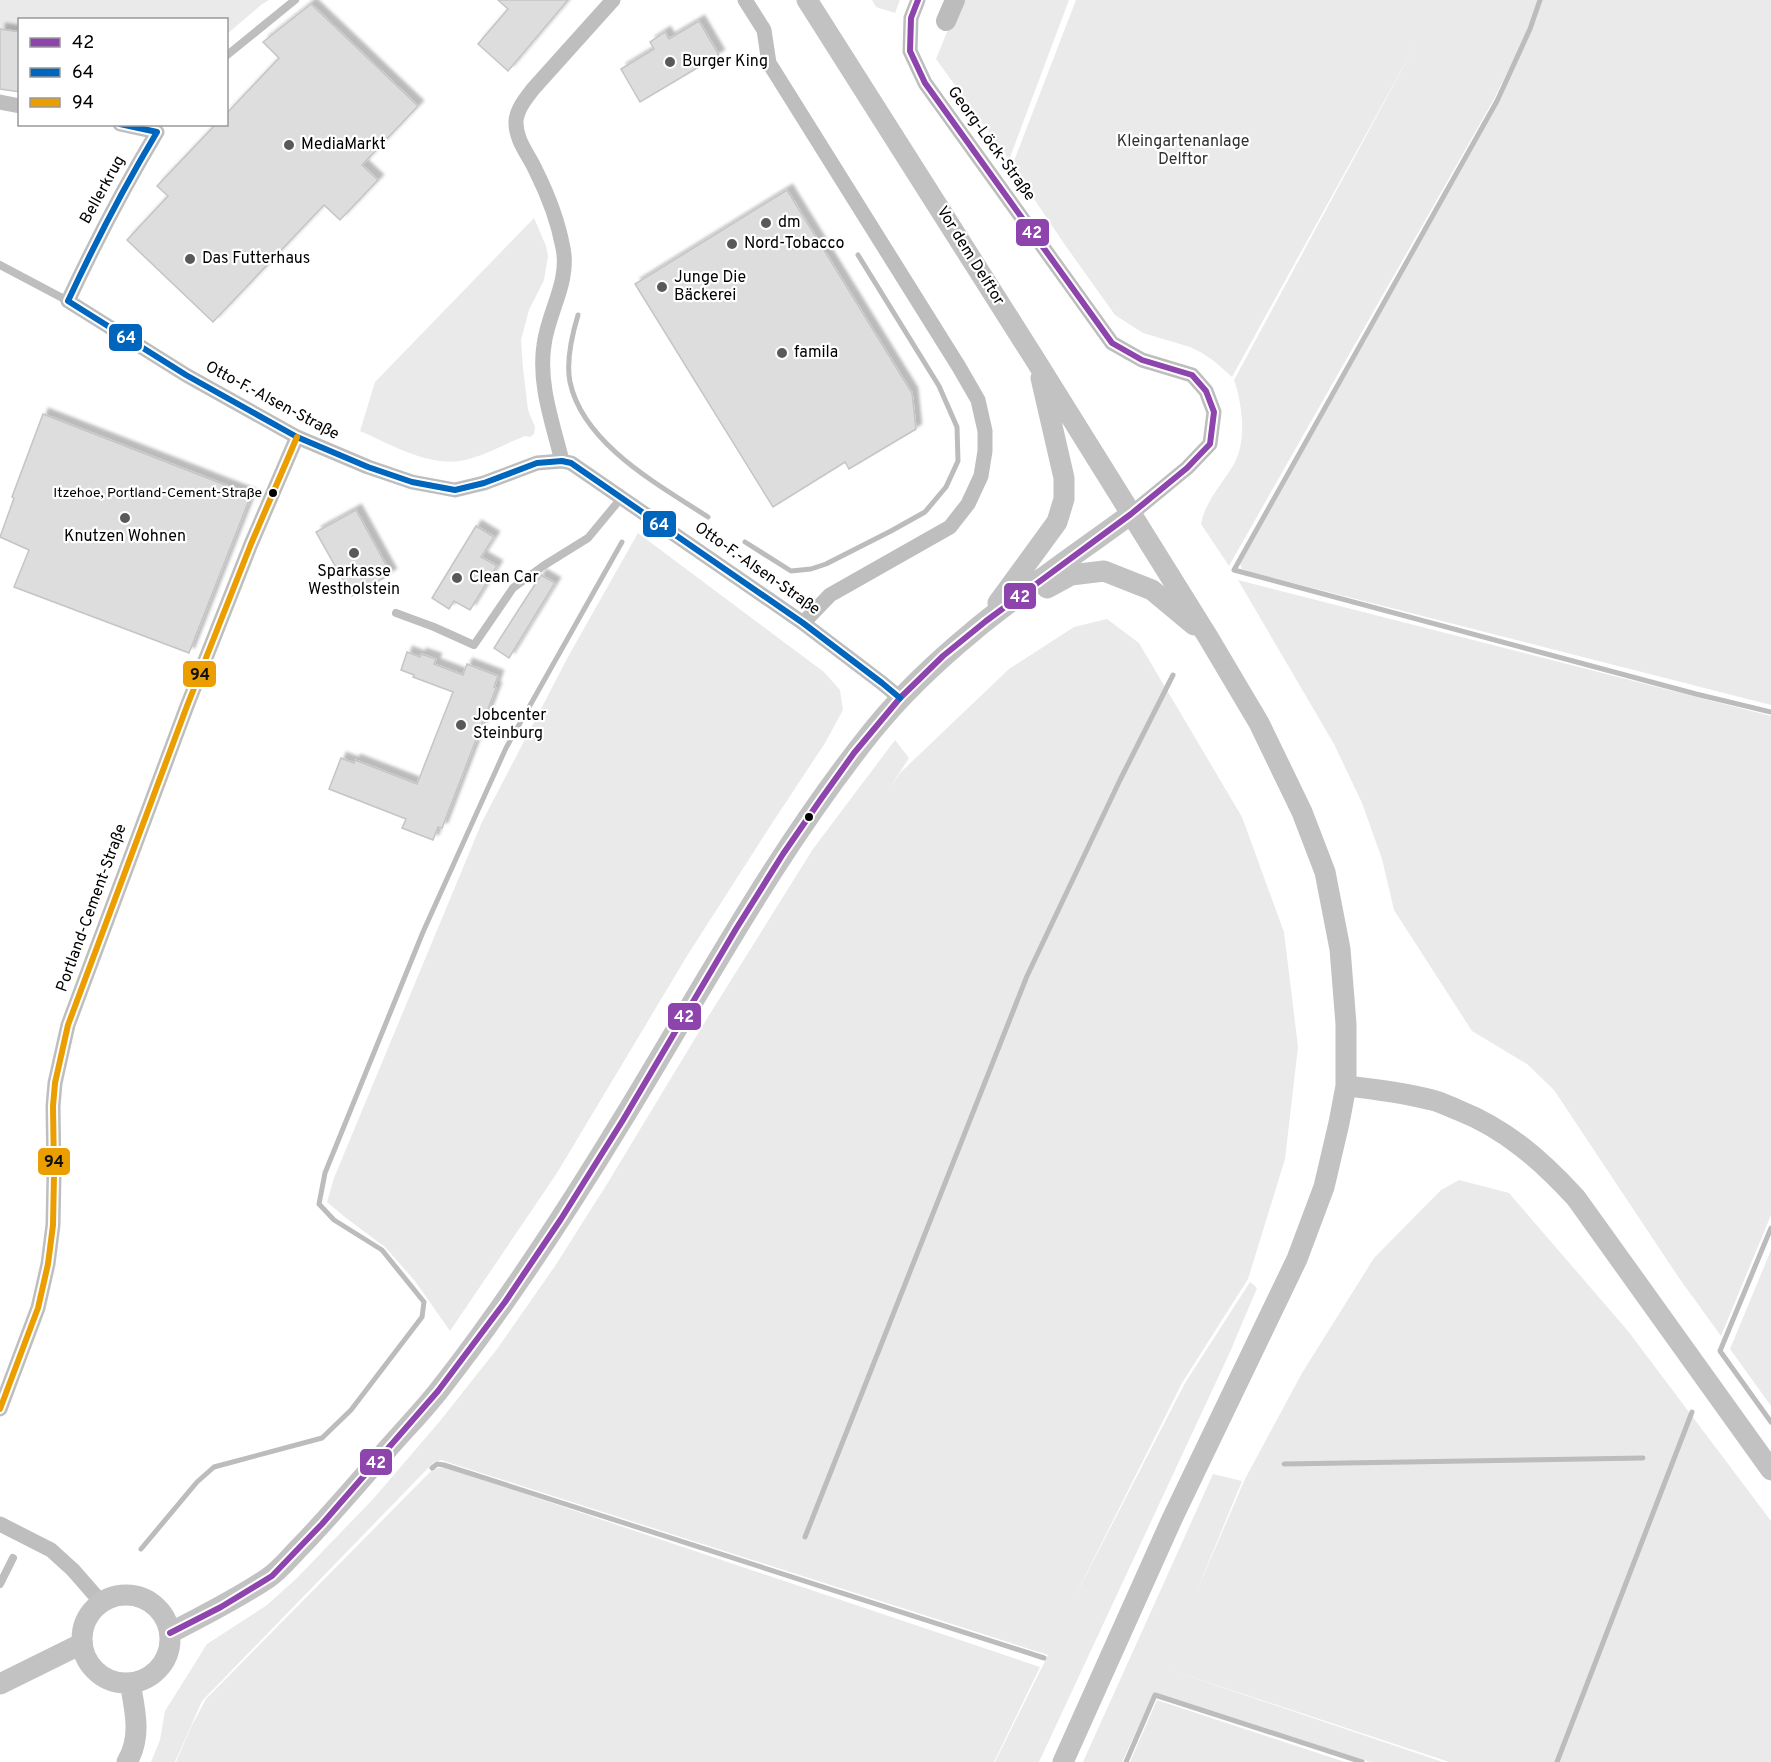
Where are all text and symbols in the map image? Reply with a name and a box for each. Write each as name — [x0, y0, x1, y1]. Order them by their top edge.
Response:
legend — [18, 18, 228, 126]
text: 42 — [72, 32, 94, 55]
place label: Burger King — [682, 52, 768, 72]
marker: Burger King — [663, 55, 677, 69]
text: 64 — [72, 62, 94, 85]
street label: Georg-Löck-Straße — [943, 83, 1039, 205]
text: 94 — [72, 92, 94, 115]
park label: Kleingartenanlage Delftor — [1117, 132, 1249, 170]
place label: MediaMarkt — [301, 135, 386, 155]
marker: MediaMarkt — [282, 138, 296, 152]
street label: Bellerkrug — [76, 152, 130, 228]
street label: Vor dem Delftor — [932, 203, 1008, 309]
place label: dm — [778, 213, 801, 233]
marker: dm — [759, 216, 773, 230]
line badge: 42 — [1015, 218, 1050, 247]
text: 42 — [1022, 224, 1042, 244]
place label: Nord-Tobacco — [744, 234, 845, 254]
marker: Nord-Tobacco — [725, 237, 739, 251]
place label: Das Futterhaus — [202, 249, 310, 269]
marker: Das Futterhaus — [183, 252, 197, 266]
place label: Junge Die Bäckerei — [674, 268, 746, 306]
marker: Junge Die Bäckerei — [655, 280, 669, 294]
line badge: 64 — [108, 323, 143, 352]
text: 64 — [116, 329, 136, 349]
place label: famila — [794, 343, 838, 363]
marker: famila — [775, 346, 789, 360]
street label: Otto-F.-Alsen-Straße — [202, 357, 342, 445]
place label: Itzehoe, Portland-Cement-Straße — [53, 485, 262, 502]
marker: Itzehoe, Portland-Cement-Straße — [267, 487, 279, 499]
line badge: 64 — [642, 510, 677, 538]
marker: Knutzen Wohnen — [118, 511, 132, 525]
text: 64 — [649, 516, 669, 536]
street label: Otto-F.-Alsen-Straße — [690, 518, 824, 620]
place label: Knutzen Wohnen — [64, 527, 186, 547]
marker: Sparkasse Westholstein — [347, 546, 361, 560]
place label: Sparkasse Westholstein — [308, 562, 400, 600]
place label: Clean Car — [469, 568, 539, 588]
marker: Clean Car — [450, 571, 464, 585]
line badge: 42 — [1003, 582, 1037, 610]
text: 42 — [1010, 588, 1030, 608]
line badge: 94 — [182, 660, 217, 688]
text: 94 — [190, 666, 210, 686]
place label: Jobcenter Steinburg — [473, 706, 546, 744]
marker: Jobcenter Steinburg — [454, 718, 468, 732]
unlabelled marker — [803, 811, 815, 823]
street label: Portland-Cement-Straße — [52, 821, 132, 995]
line badge: 42 — [667, 1002, 702, 1031]
text: 42 — [674, 1008, 694, 1028]
line badge: 94 — [37, 1147, 71, 1176]
text: 94 — [44, 1153, 64, 1173]
line badge: 42 — [359, 1448, 393, 1476]
text: 42 — [366, 1454, 386, 1474]

